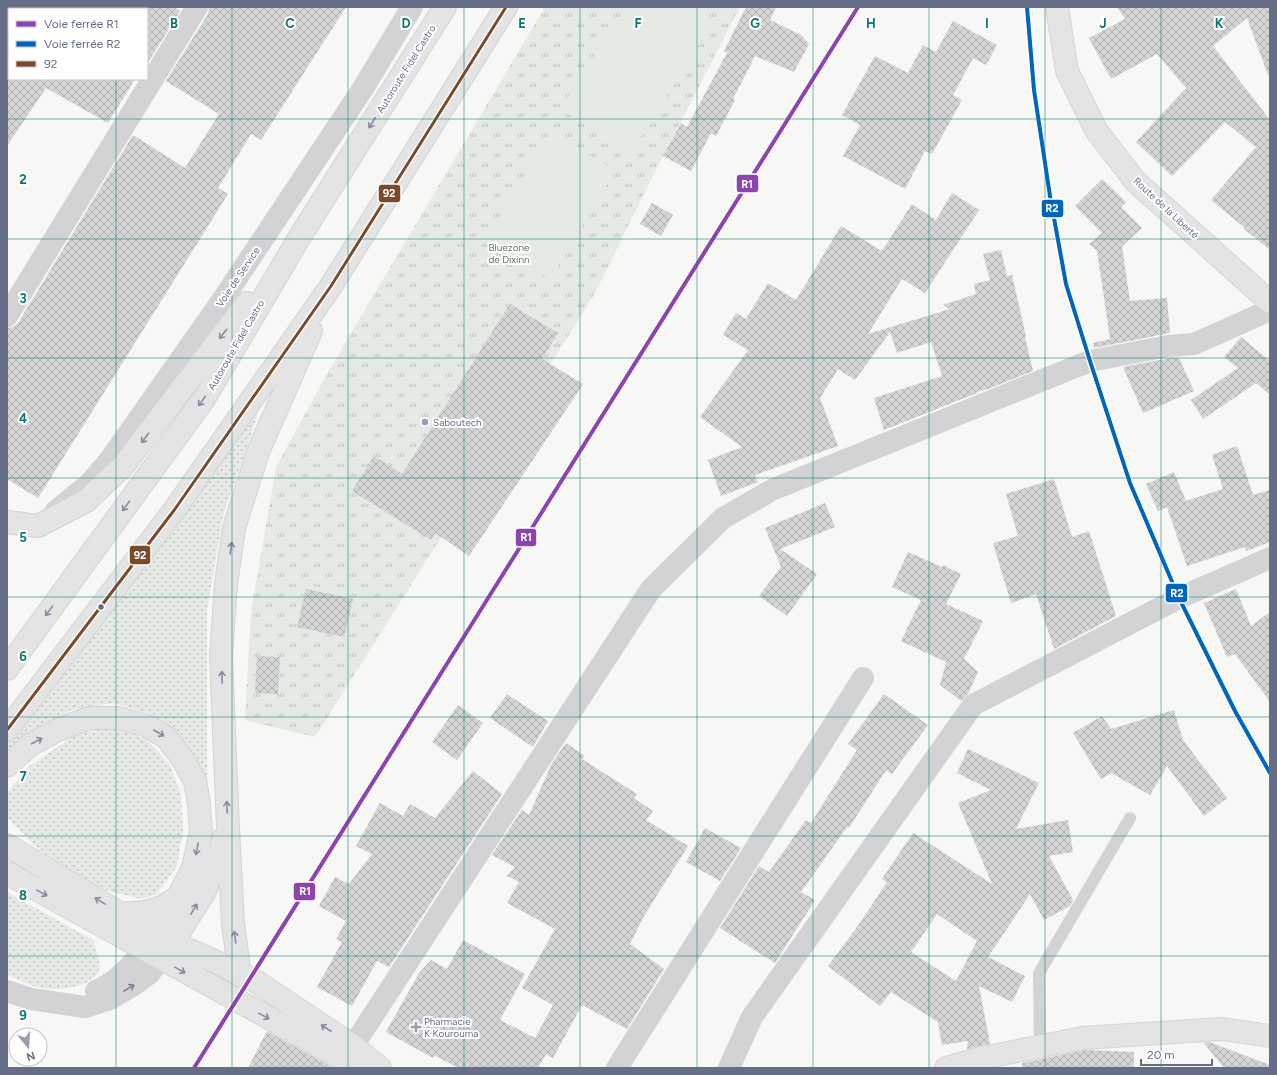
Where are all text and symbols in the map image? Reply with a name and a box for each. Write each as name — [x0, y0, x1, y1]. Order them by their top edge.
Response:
legend — [8, 8, 148, 80]
text: B — [170, 16, 178, 31]
text: C — [285, 16, 295, 31]
text: D — [401, 16, 411, 31]
text: E — [518, 16, 526, 31]
text: F — [634, 16, 642, 31]
text: G — [750, 16, 760, 31]
text: H — [866, 16, 876, 31]
text: I — [985, 16, 989, 31]
text: J — [1099, 16, 1107, 31]
text: K — [1215, 16, 1224, 31]
text: Voie ferrée R1 — [44, 17, 119, 31]
street label: Autoroute Fidel Castro — [373, 22, 439, 116]
text: Voie ferrée R2 — [44, 37, 120, 51]
text: 92 — [44, 57, 58, 71]
one-way arrow — [367, 117, 375, 129]
text: 2 — [19, 172, 27, 187]
line badge: R1 — [736, 174, 759, 193]
street label: Route de la Liberté — [1131, 174, 1202, 242]
text: R1 — [741, 178, 753, 191]
line badge: 92 — [378, 184, 401, 203]
text: 92 — [383, 187, 395, 200]
line badge: R2 — [1041, 199, 1064, 218]
text: R2 — [1045, 202, 1059, 215]
park label: Bluezone de Dixinn — [488, 241, 530, 266]
street label: Voie de Service — [213, 244, 263, 310]
text: 3 — [19, 291, 27, 306]
street label: Autoroute Fidel Castro — [205, 297, 267, 392]
one-way arrow — [218, 329, 227, 340]
one-way arrow — [198, 395, 206, 406]
text: 4 — [19, 411, 27, 426]
place label: Saboutech — [433, 416, 482, 429]
marker: Saboutech — [420, 417, 430, 427]
one-way arrow — [140, 433, 149, 444]
one-way arrow — [122, 501, 130, 512]
line badge: R1 — [515, 528, 537, 547]
text: 5 — [19, 530, 27, 545]
text: R1 — [520, 531, 532, 544]
one-way arrow — [227, 542, 235, 555]
line badge: 92 — [129, 545, 151, 565]
text: 92 — [134, 549, 146, 562]
line badge: R2 — [1165, 583, 1188, 603]
text: R2 — [1170, 587, 1184, 600]
unlabelled marker — [96, 602, 106, 612]
one-way arrow — [45, 606, 53, 617]
text: 6 — [19, 649, 27, 664]
one-way arrow — [218, 671, 226, 684]
one-way arrow — [153, 729, 165, 737]
one-way arrow — [31, 737, 43, 745]
text: 7 — [19, 769, 27, 784]
one-way arrow — [223, 801, 230, 814]
one-way arrow — [193, 842, 201, 855]
line badge: R1 — [293, 882, 316, 901]
text: R1 — [299, 885, 311, 898]
text: 8 — [19, 888, 27, 903]
one-way arrow — [36, 889, 48, 897]
one-way arrow — [94, 897, 106, 905]
one-way arrow — [190, 903, 198, 915]
one-way arrow — [231, 931, 239, 944]
one-way arrow — [174, 967, 186, 974]
one-way arrow — [123, 983, 135, 991]
text: 9 — [19, 1008, 27, 1023]
one-way arrow — [258, 1012, 270, 1020]
place label: Pharmacie K Kourouma — [424, 1015, 478, 1040]
marker: Pharmacie K Kourouma — [411, 1022, 421, 1032]
one-way arrow — [321, 1024, 332, 1032]
north arrow — [8, 1027, 48, 1067]
scale bar — [1141, 1041, 1212, 1067]
text: 20 m — [1147, 1048, 1175, 1062]
text: N — [25, 1049, 37, 1064]

